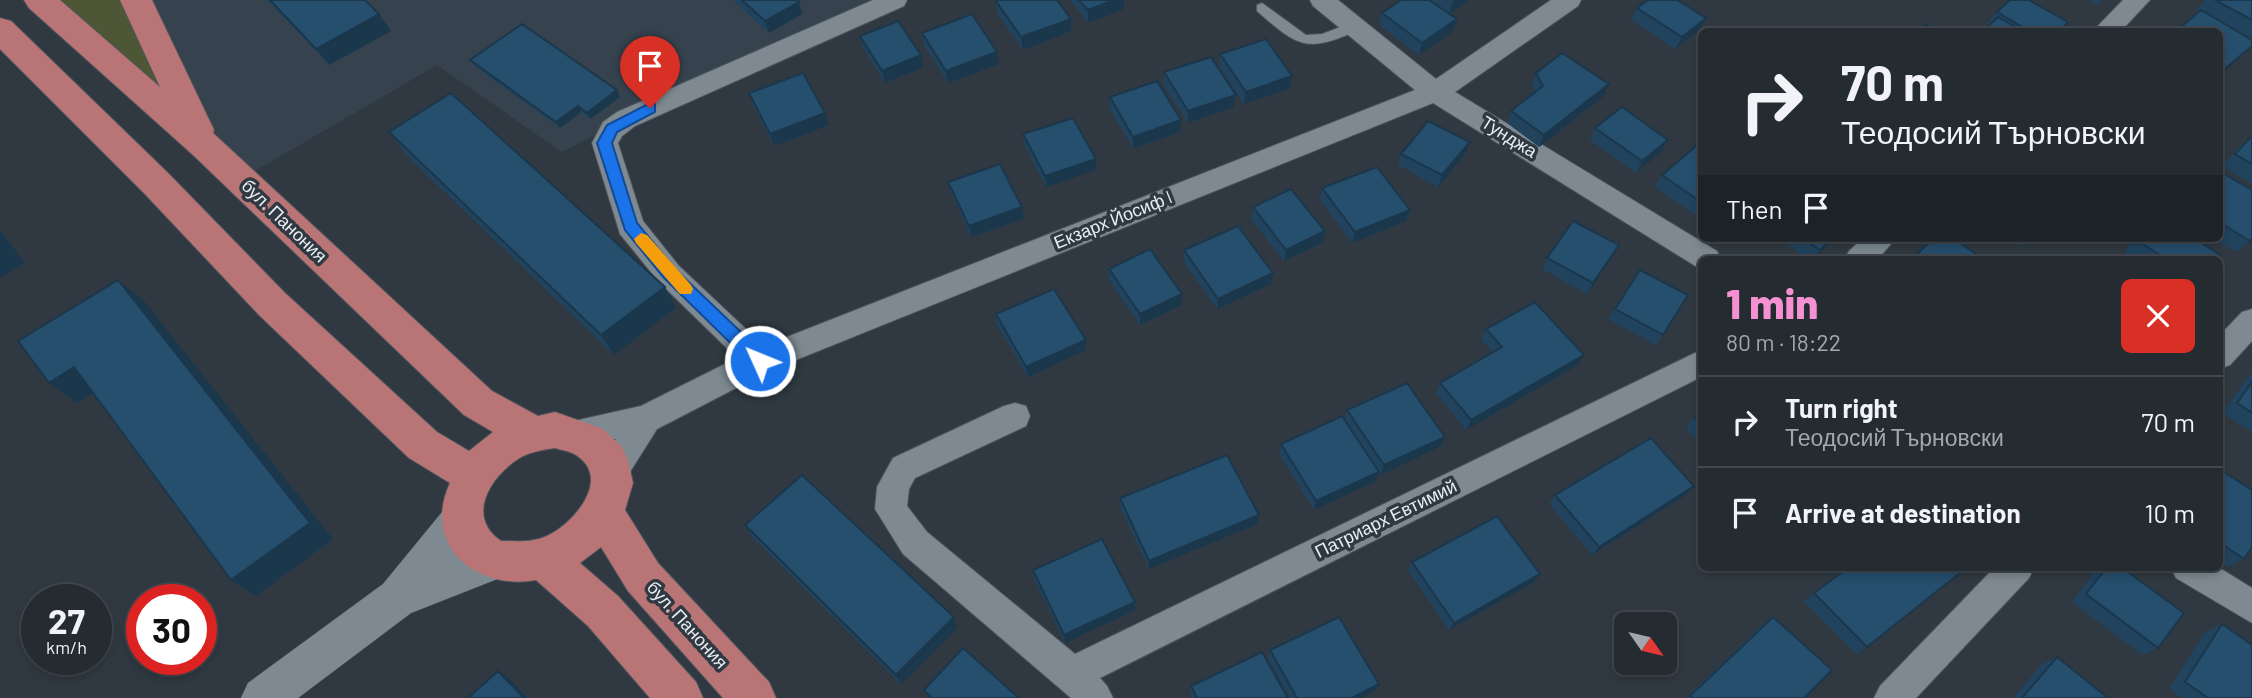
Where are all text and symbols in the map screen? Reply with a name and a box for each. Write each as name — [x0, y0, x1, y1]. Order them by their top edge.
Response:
pin — [620, 36, 680, 108]
icon: arrive — [631, 47, 669, 85]
text: 70 m — [1841, 52, 1944, 111]
icon: right — [1726, 56, 1817, 147]
street label: Тунджа — [1478, 111, 1542, 162]
text: Теодосий Търновски — [1841, 112, 2146, 150]
street label: бул. Панония — [237, 174, 332, 266]
street label: Екзарх Йосиф I — [1050, 185, 1175, 253]
icon: arrive — [1797, 189, 1835, 227]
text: Then — [1726, 193, 1783, 224]
text: 1 min — [1726, 277, 1818, 327]
button: close — [2121, 279, 2195, 353]
position arrow — [723, 324, 797, 398]
text: 80 m · 18:22 — [1726, 328, 1841, 356]
text: Turn right — [1785, 392, 1898, 423]
icon: right — [1726, 403, 1764, 441]
text: 70 m — [2141, 406, 2195, 437]
text: Теодосий Търновски — [1785, 423, 2004, 451]
street label: Патриарх Евтимий — [1311, 474, 1460, 562]
icon: arrive — [1726, 494, 1764, 532]
text: Arrive at destination — [1785, 497, 2021, 528]
text: 10 m — [2145, 497, 2195, 528]
street label: бул. Панония — [643, 576, 733, 673]
speed limit sign: 30 — [126, 584, 217, 675]
text: 27 — [48, 599, 85, 641]
north arrow — [1614, 612, 1676, 676]
map controls — [1614, 612, 1677, 675]
text: km/h — [46, 636, 87, 658]

